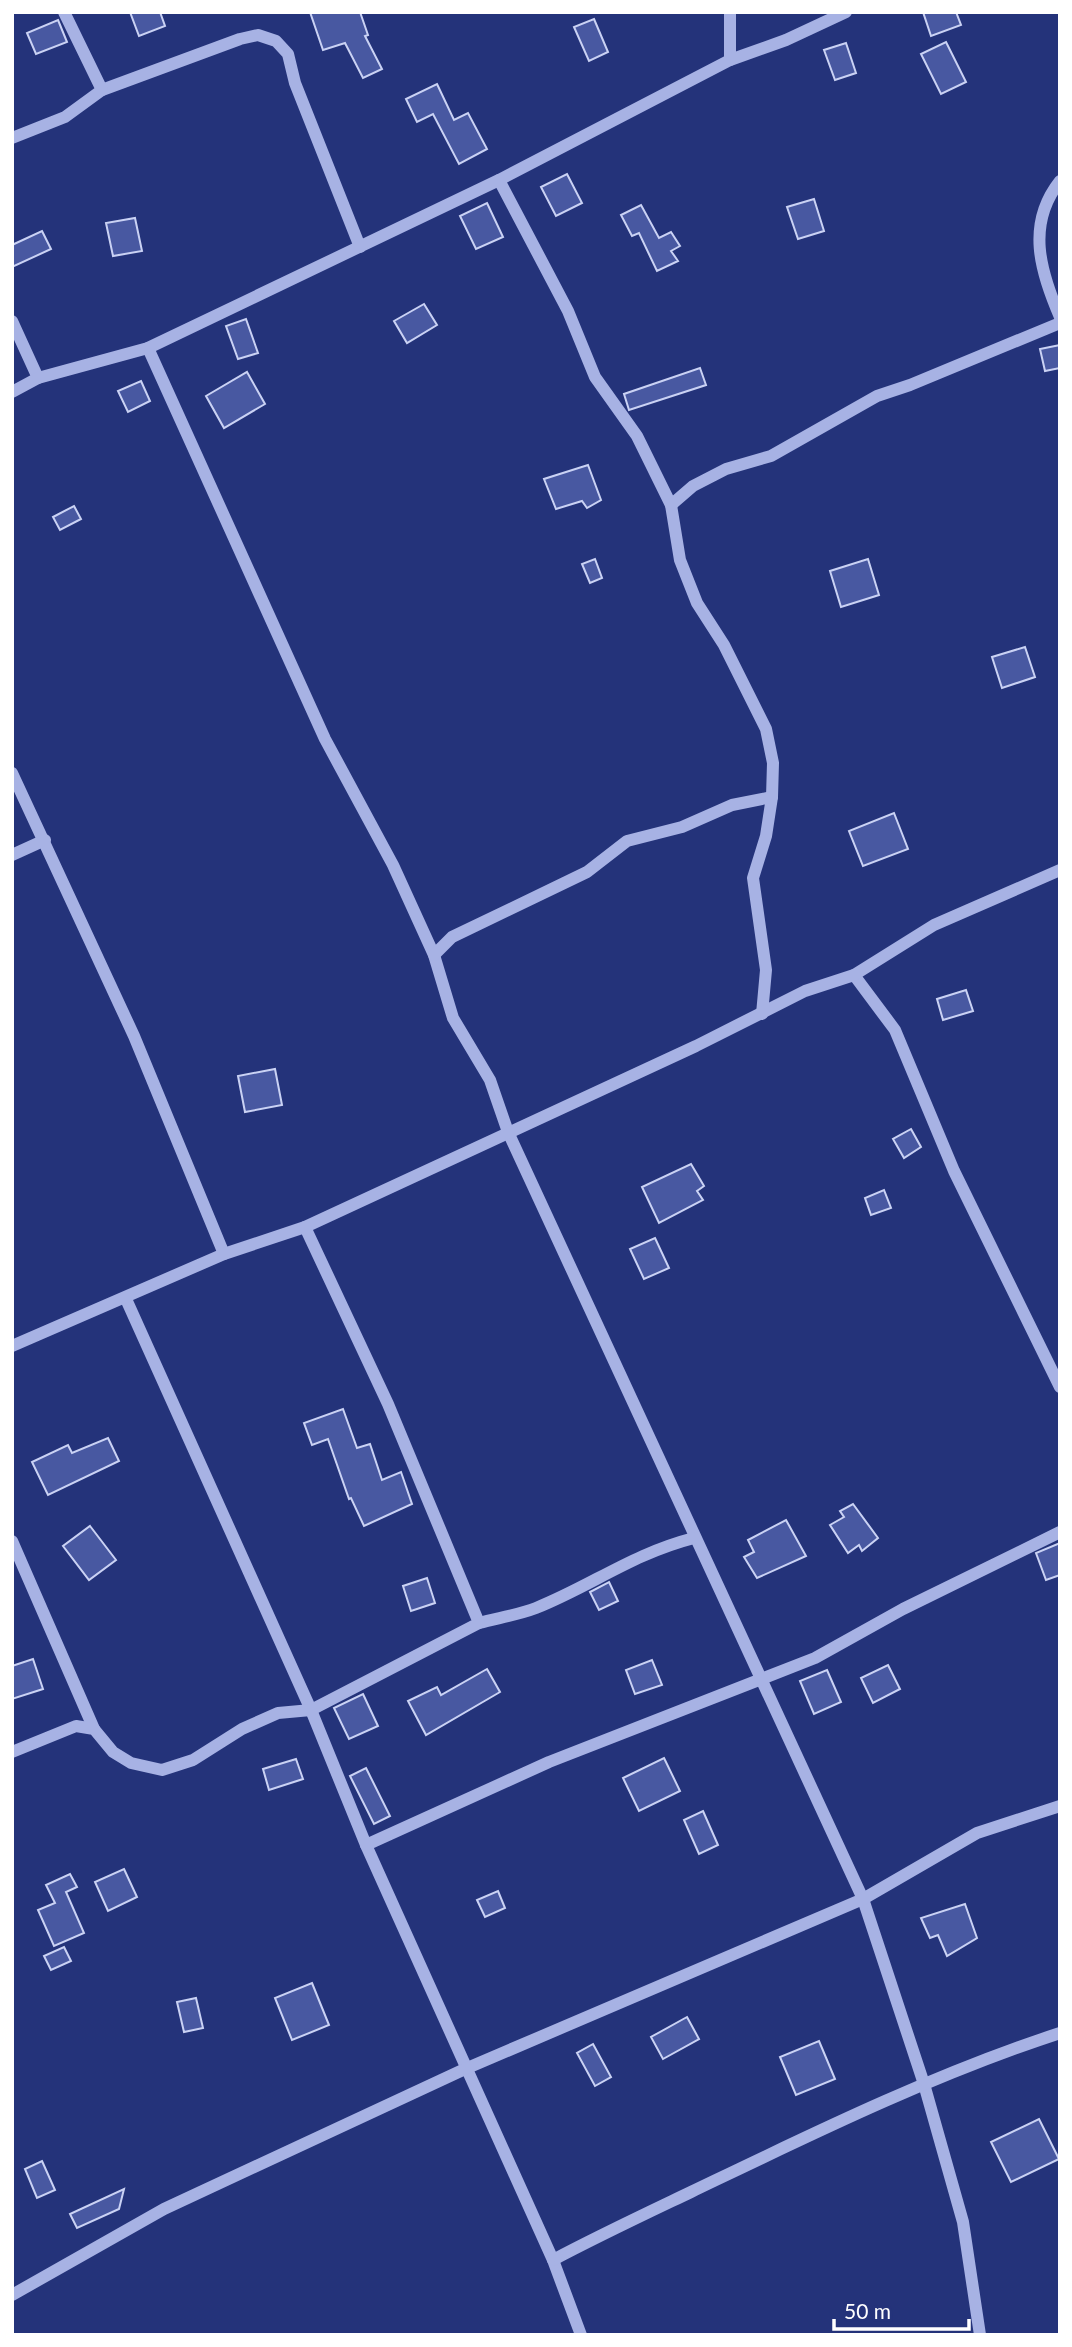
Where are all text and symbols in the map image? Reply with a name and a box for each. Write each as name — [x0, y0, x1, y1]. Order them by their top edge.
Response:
scale bar — [834, 2288, 969, 2332]
text: 50 m — [844, 2298, 891, 2323]

